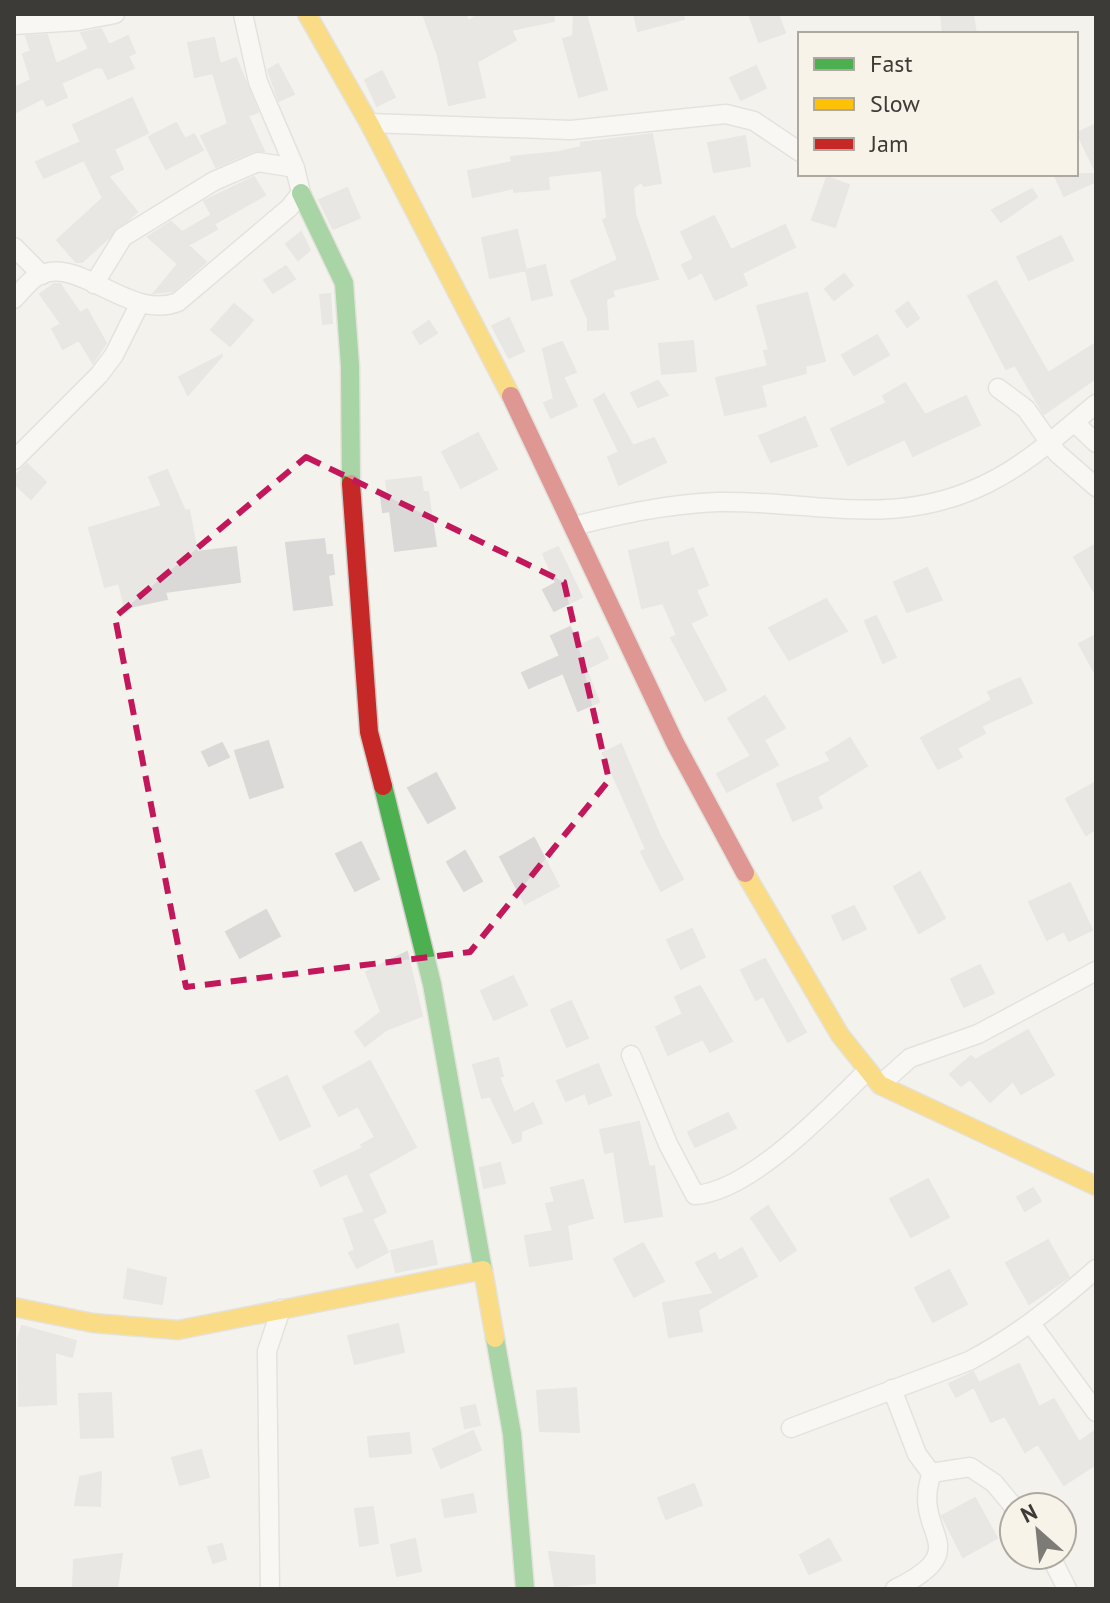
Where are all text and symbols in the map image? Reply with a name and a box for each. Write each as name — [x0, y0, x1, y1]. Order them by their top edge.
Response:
legend — [798, 32, 1078, 176]
text: Fast — [870, 48, 913, 79]
text: Slow — [870, 88, 920, 119]
text: Jam — [869, 128, 908, 159]
north arrow — [998, 1491, 1078, 1571]
text: N — [1016, 1497, 1042, 1529]

